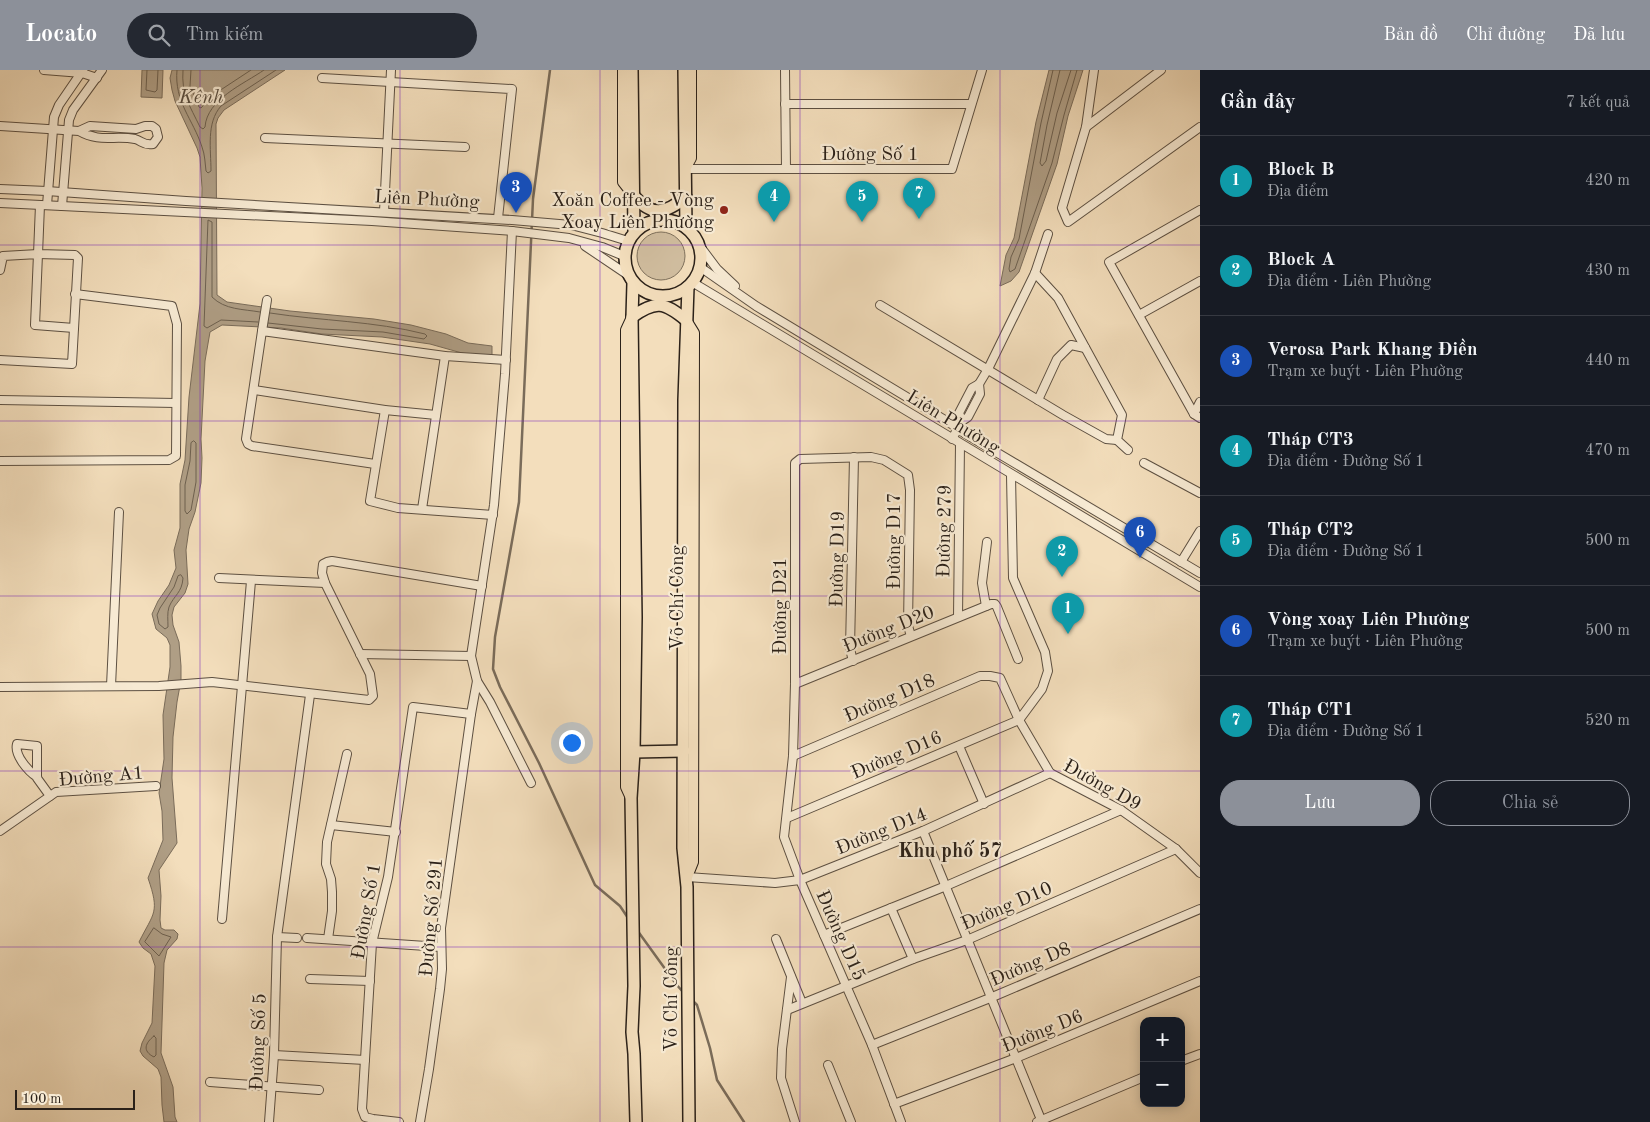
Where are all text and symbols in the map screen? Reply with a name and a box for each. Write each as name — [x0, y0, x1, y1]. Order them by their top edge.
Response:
search box — [127, 13, 477, 58]
icon: search — [145, 21, 173, 49]
text: Locato — [25, 23, 97, 47]
text: Tìm kiếm — [185, 26, 263, 45]
text: Bản đồ — [1384, 26, 1438, 44]
text: Chỉ đường — [1466, 26, 1545, 44]
text: Đã lưu — [1573, 26, 1625, 44]
water label: Kênh — [178, 88, 224, 108]
text: Gần đây — [1220, 92, 1296, 113]
text: 7 kết quả — [1566, 95, 1630, 111]
street label: Đường Số 1 — [821, 145, 919, 165]
text: Block B — [1267, 161, 1334, 180]
pin: 3 — [500, 172, 532, 213]
text: 1 — [1231, 173, 1241, 189]
text: 420 m — [1585, 173, 1630, 189]
pin: 7 — [903, 178, 935, 219]
pin: 4 — [758, 181, 790, 222]
pin: 5 — [846, 181, 878, 222]
text: Địa điểm — [1267, 184, 1329, 200]
street label: Liên Phường — [374, 188, 481, 213]
place label: Xoăn Coffee - Vòng Xoay Liên Phường — [551, 192, 715, 233]
marker: Xoăn Coffee - Vòng Xoay Liên Phường — [718, 204, 730, 216]
text: Block A — [1267, 251, 1335, 270]
text: 2 — [1231, 263, 1241, 279]
text: 430 m — [1585, 263, 1630, 279]
text: Địa điểm · Liên Phường — [1267, 274, 1431, 290]
text: Verosa Park Khang Điền — [1267, 341, 1478, 360]
text: 3 — [1231, 353, 1241, 369]
text: 440 m — [1585, 353, 1630, 369]
text: Trạm xe buýt · Liên Phường — [1267, 364, 1463, 380]
street label: Liên Phường — [903, 388, 1003, 459]
text: Tháp CT3 — [1267, 431, 1354, 450]
text: 4 — [1231, 443, 1241, 459]
text: 470 m — [1585, 443, 1630, 459]
text: Địa điểm · Đường Số 1 — [1267, 454, 1424, 470]
street label: Đường 279 — [935, 484, 956, 578]
street label: Đường D17 — [886, 493, 905, 589]
street label: Đường D19 — [828, 510, 849, 608]
pin: 6 — [1124, 517, 1156, 558]
text: Tháp CT2 — [1267, 521, 1354, 540]
text: 5 — [1231, 533, 1241, 549]
text: 500 m — [1585, 533, 1630, 549]
pin: 2 — [1046, 536, 1078, 577]
street label: Võ Chí Công — [669, 544, 688, 651]
text: Địa điểm · Đường Số 1 — [1267, 544, 1424, 560]
street label: Đường D21 — [772, 558, 791, 654]
pin: 1 — [1052, 593, 1084, 634]
street label: Đường D20 — [840, 603, 937, 657]
text: Vòng xoay Liên Phường — [1267, 611, 1469, 630]
text: 6 — [1231, 623, 1241, 639]
text: 500 m — [1585, 623, 1630, 639]
text: Trạm xe buýt · Liên Phường — [1267, 634, 1463, 650]
street label: Đường D18 — [842, 672, 938, 727]
text: Tháp CT1 — [1267, 701, 1354, 720]
text: 7 — [1231, 713, 1241, 729]
text: 520 m — [1585, 713, 1630, 729]
text: Địa điểm · Đường Số 1 — [1267, 724, 1424, 740]
street label: Đường D16 — [849, 729, 945, 784]
your location — [559, 730, 585, 756]
street label: Đường D9 — [1060, 757, 1144, 815]
street label: Đường A1 — [58, 764, 145, 791]
button: Lưu — [1220, 780, 1420, 826]
button: Chia sẻ — [1430, 780, 1630, 826]
street label: Đường D14 — [833, 805, 930, 859]
district label: Khu phố 57 — [898, 840, 1002, 862]
street label: Đường Số 291 — [417, 857, 447, 978]
street label: Đường Số 1 — [349, 862, 385, 961]
street label: Đường D10 — [959, 880, 1055, 935]
street label: Đường D15 — [811, 888, 868, 984]
street label: Đường D8 — [988, 940, 1074, 991]
street label: Võ Chí Công — [663, 945, 682, 1052]
street label: Đường Số 5 — [247, 993, 271, 1091]
street label: Đường D6 — [1000, 1007, 1086, 1057]
map controls — [1140, 1017, 1185, 1107]
button: + — [1140, 1017, 1185, 1062]
button: − — [1140, 1062, 1185, 1107]
scale bar — [15, 1087, 135, 1110]
text: 100 m — [22, 1092, 61, 1106]

